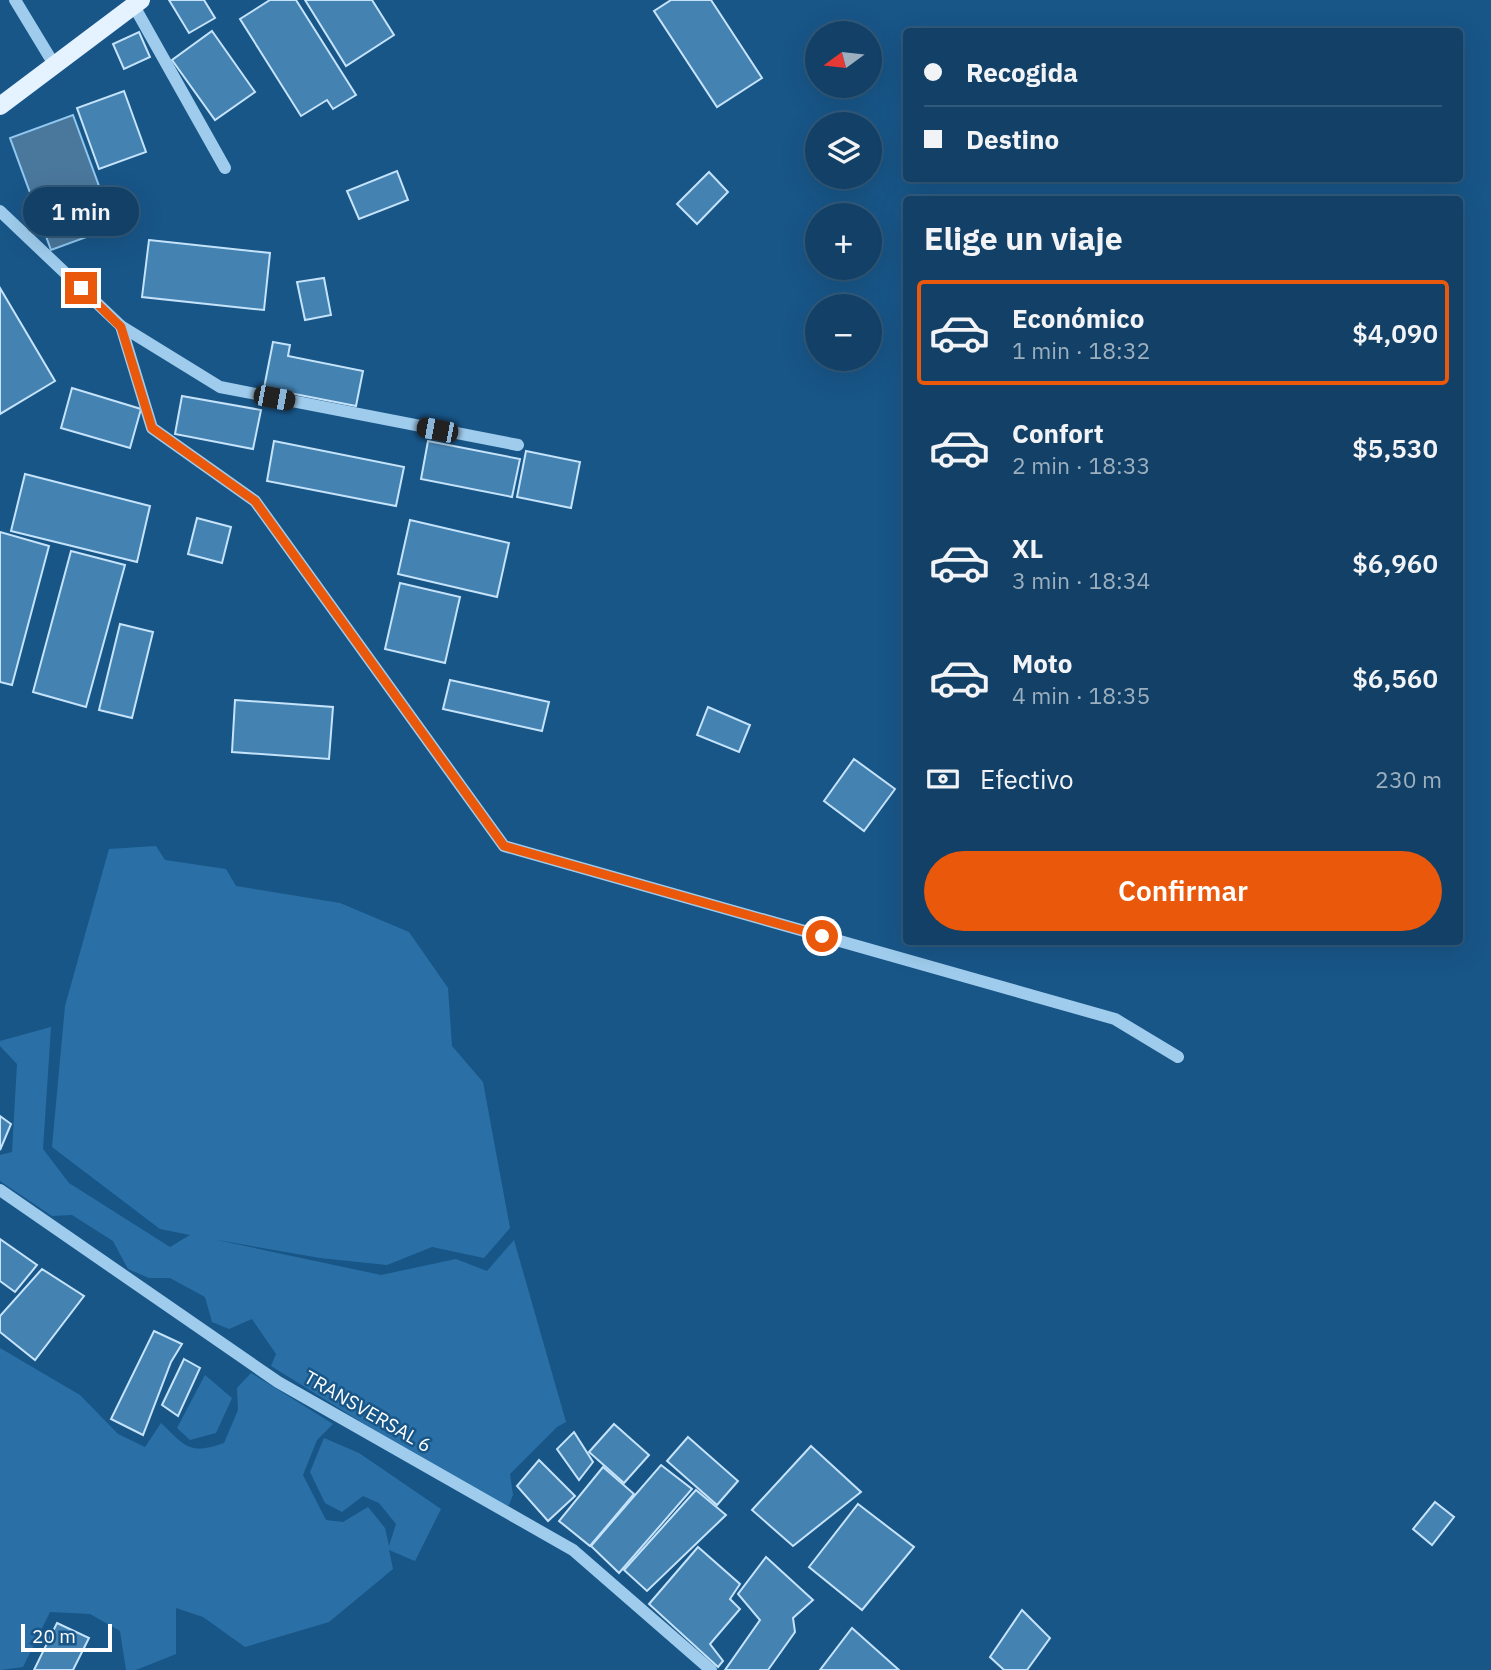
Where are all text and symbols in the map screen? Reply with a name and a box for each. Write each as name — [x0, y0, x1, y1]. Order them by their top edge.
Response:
north arrow — [805, 21, 882, 98]
map controls — [805, 21, 882, 371]
text: Recogida — [966, 55, 1078, 89]
button: layers — [805, 112, 882, 189]
text: Destino — [966, 122, 1059, 156]
callout: 1 min — [23, 187, 139, 236]
text: 1 min — [51, 196, 111, 226]
button: + — [805, 203, 882, 280]
text: Elige un viaje — [924, 217, 1123, 259]
route end — [65, 272, 97, 304]
button: − — [805, 294, 882, 371]
icon: car — [928, 301, 991, 364]
text: Económico — [1012, 301, 1144, 335]
text: $4,090 — [1352, 316, 1438, 350]
text: 1 min · 18:32 — [1012, 335, 1150, 365]
car — [252, 384, 297, 412]
car — [415, 416, 460, 444]
icon: car — [928, 416, 991, 479]
text: Confort — [1012, 416, 1104, 450]
text: $5,530 — [1352, 431, 1438, 465]
text: 2 min · 18:33 — [1012, 450, 1150, 480]
icon: car — [928, 531, 991, 594]
text: XL — [1012, 531, 1043, 565]
text: $6,960 — [1352, 546, 1438, 580]
text: 3 min · 18:34 — [1012, 565, 1150, 595]
icon: car — [928, 646, 991, 709]
text: Moto — [1012, 646, 1072, 680]
text: $6,560 — [1352, 661, 1438, 695]
text: 4 min · 18:35 — [1012, 680, 1150, 710]
icon: cash — [924, 760, 962, 798]
text: Efectivo — [980, 762, 1074, 796]
text: 230 m — [1375, 764, 1442, 794]
button: Confirmar — [924, 851, 1442, 931]
route start — [806, 920, 838, 952]
street label: TRANSVERSAL 6 — [300, 1365, 436, 1457]
scale bar — [21, 1621, 112, 1653]
text: 20 m — [32, 1624, 76, 1648]

